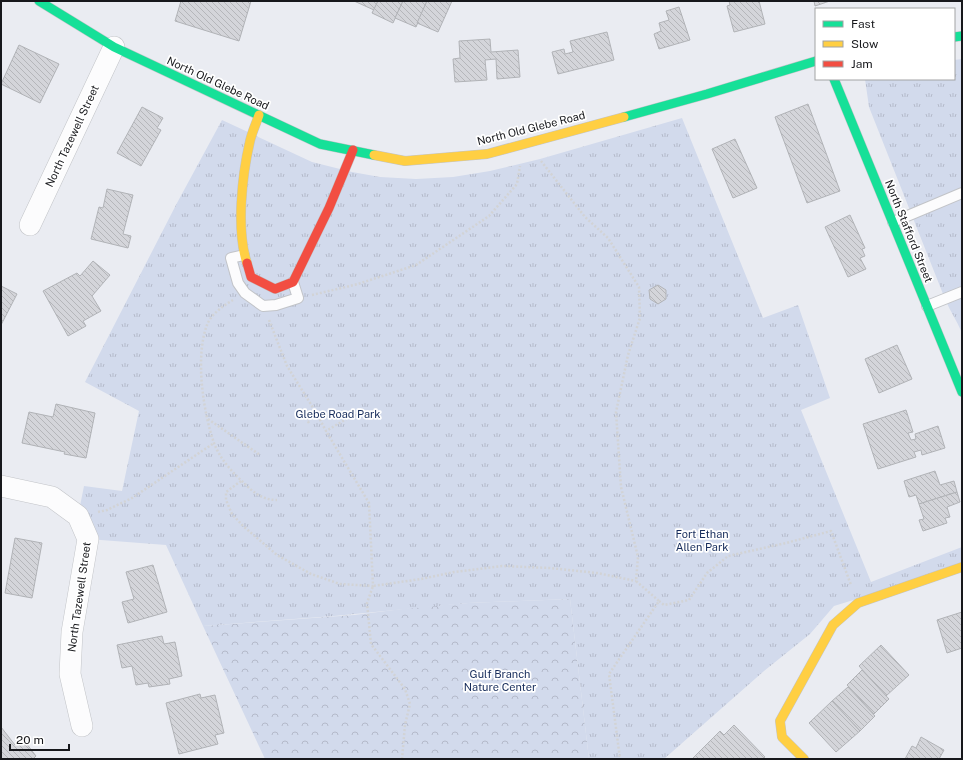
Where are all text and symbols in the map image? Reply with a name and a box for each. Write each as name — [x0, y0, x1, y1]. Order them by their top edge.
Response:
legend — [815, 8, 955, 80]
text: Fast — [851, 17, 876, 31]
text: Slow — [851, 37, 879, 51]
street label: North Old Glebe Road — [165, 54, 271, 112]
text: Jam — [851, 57, 873, 71]
street label: North Tazewell Street — [43, 83, 101, 189]
street label: North Old Glebe Road — [476, 109, 586, 147]
street label: North Stafford Street — [883, 178, 935, 284]
park label: Glebe Road Park — [296, 408, 380, 420]
park label: Fort Ethan Allen Park — [675, 528, 729, 553]
street label: North Tazewell Street — [65, 541, 93, 653]
park label: Gulf Branch Nature Center — [464, 668, 536, 693]
scale bar — [10, 726, 69, 752]
text: 20 m — [16, 733, 44, 747]

